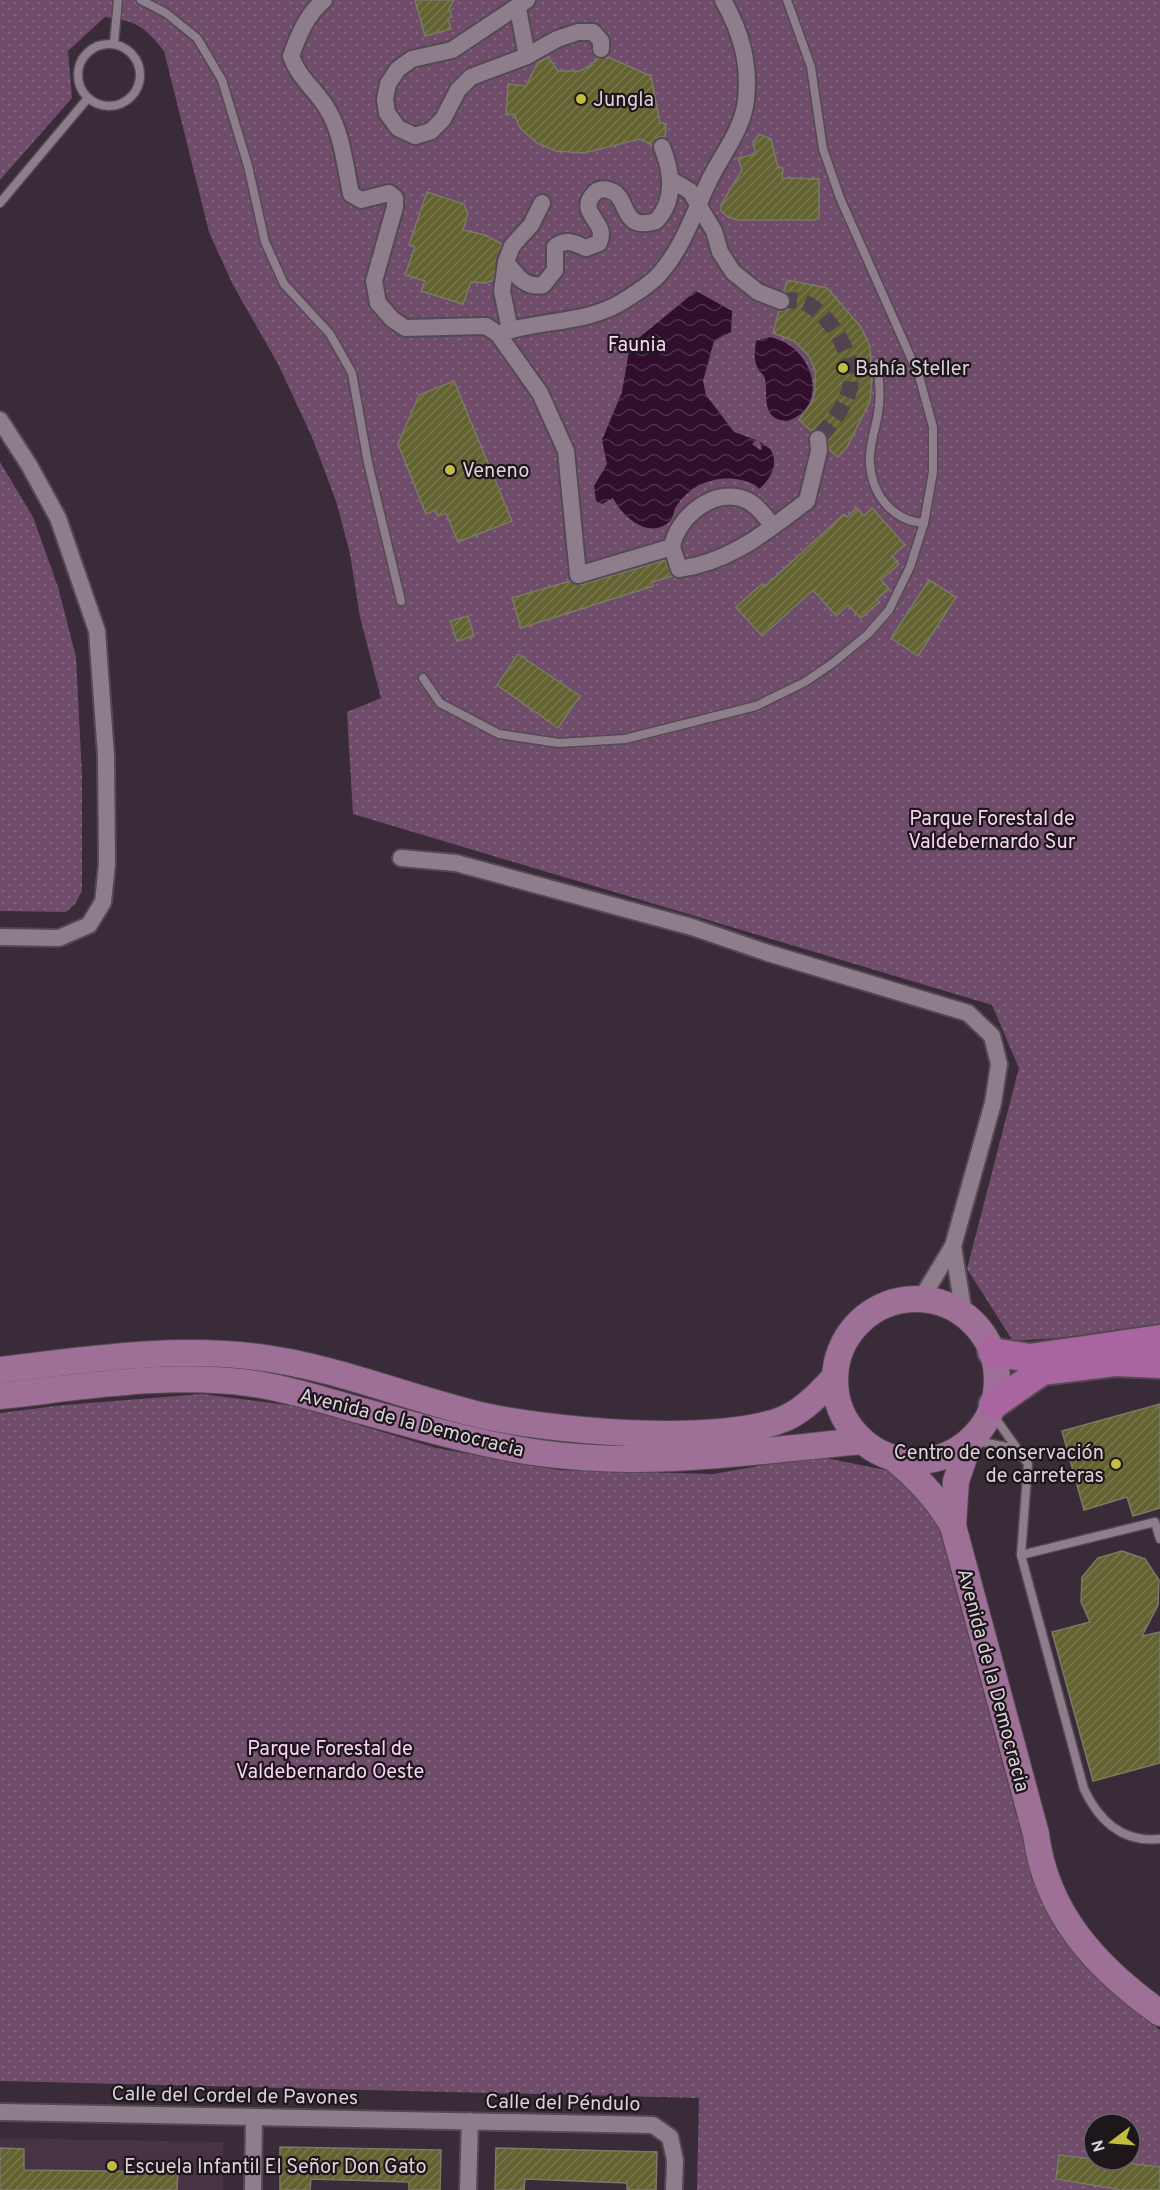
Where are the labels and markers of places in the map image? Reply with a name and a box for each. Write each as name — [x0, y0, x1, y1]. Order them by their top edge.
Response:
place label: Jungla — [593, 88, 654, 114]
marker: Jungla — [574, 92, 588, 106]
place label: Bahía Steller — [855, 357, 970, 383]
marker: Bahía Steller — [836, 361, 850, 375]
place label: Veneno — [462, 459, 529, 485]
marker: Veneno — [443, 463, 457, 477]
place label: Centro de conservación de carreteras — [894, 1441, 1104, 1490]
marker: Centro de conservación de carreteras — [1109, 1457, 1123, 1471]
place label: Escuela Infantil El Señor Don Gato — [124, 2155, 427, 2181]
marker: Escuela Infantil El Señor Don Gato — [105, 2159, 119, 2173]

